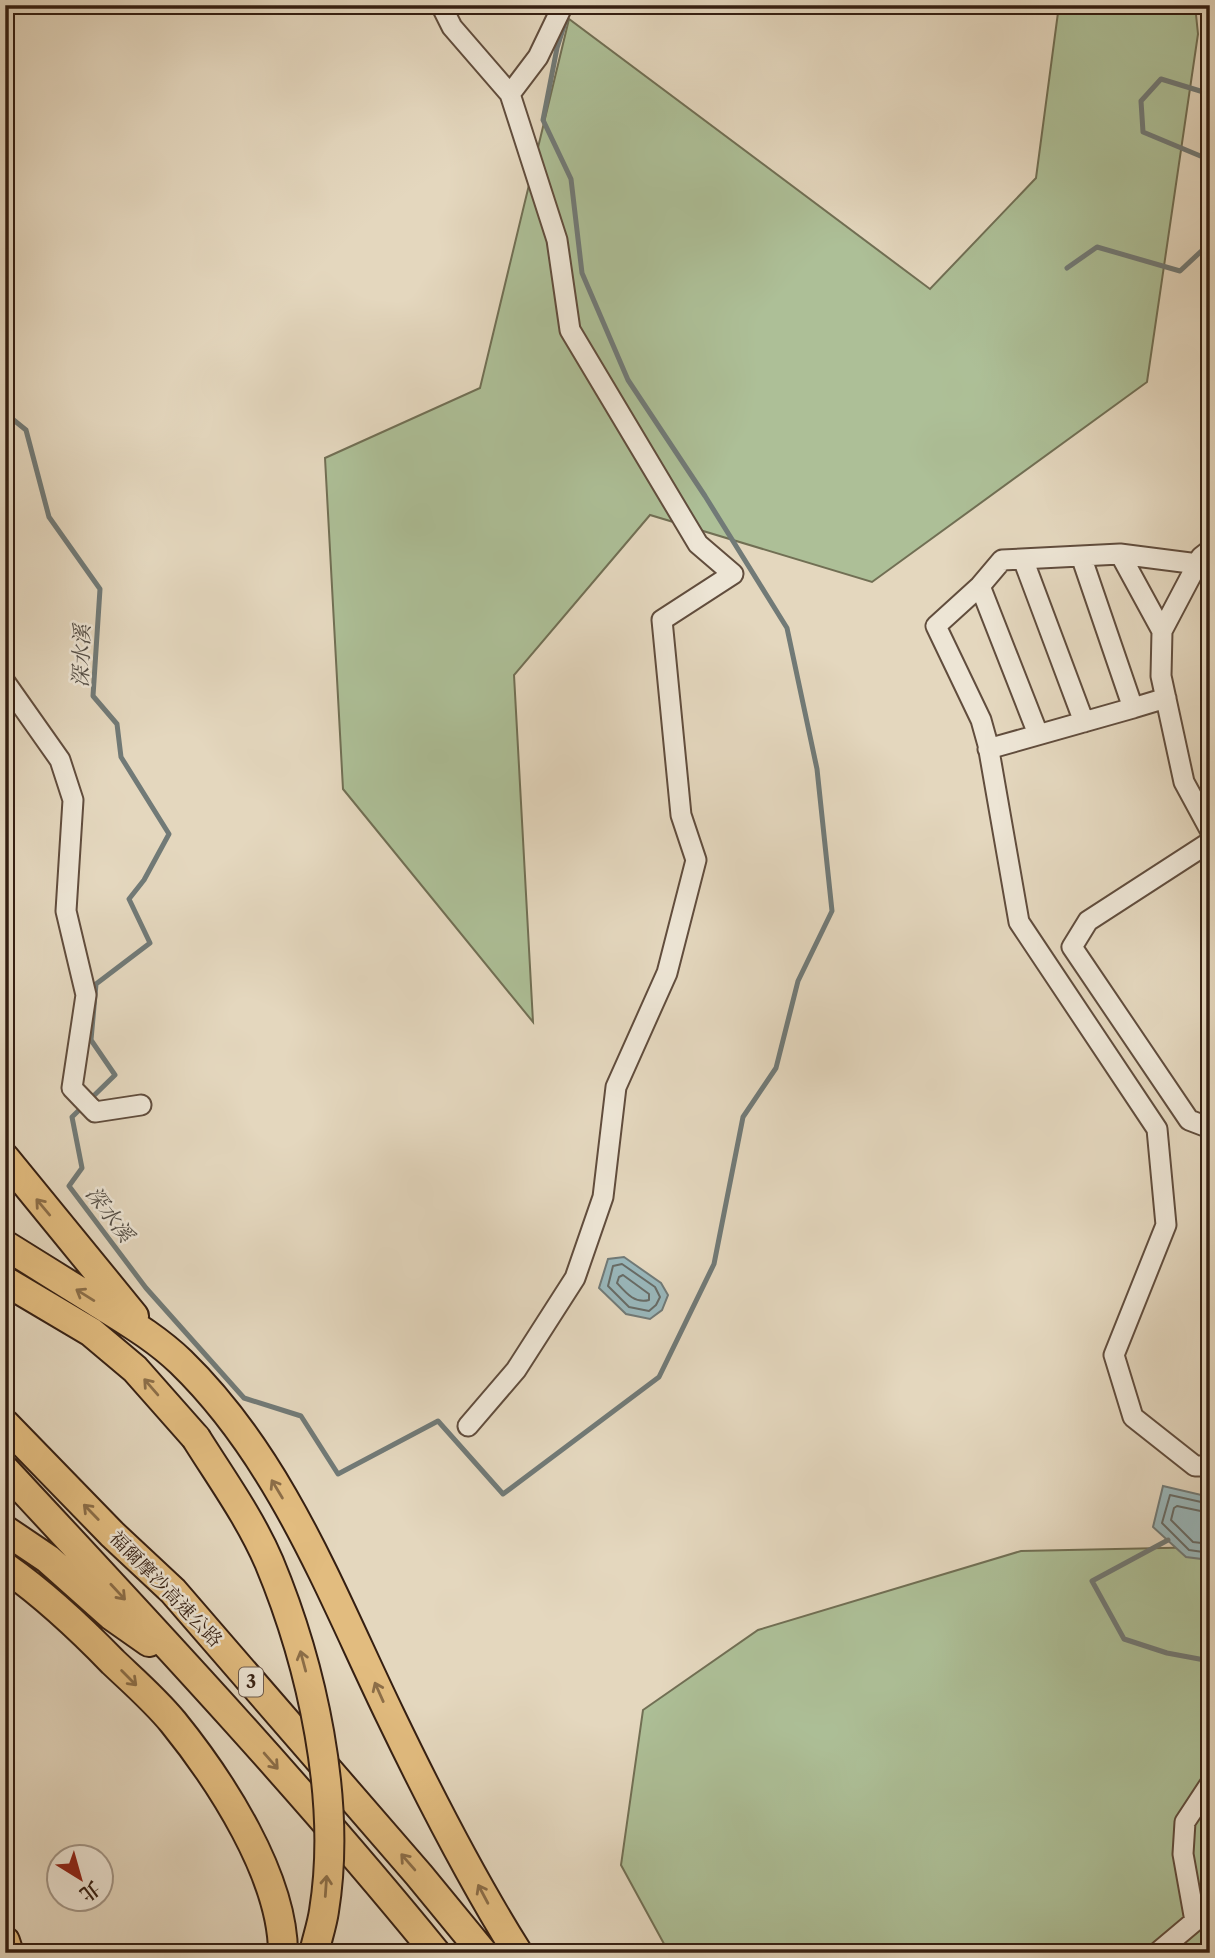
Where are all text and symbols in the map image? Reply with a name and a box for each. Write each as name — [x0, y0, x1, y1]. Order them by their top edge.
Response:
water label: 深水溪 — [67, 622, 95, 688]
water label: 深水溪 — [81, 1181, 140, 1248]
one-way arrow — [35, 1198, 51, 1216]
one-way arrow — [76, 1288, 96, 1302]
one-way arrow — [143, 1378, 159, 1396]
one-way arrow — [270, 1479, 284, 1499]
one-way arrow — [83, 1504, 100, 1521]
street label: 福爾摩沙高速公路 — [105, 1526, 227, 1652]
one-way arrow — [110, 1583, 127, 1600]
one-way arrow — [296, 1650, 309, 1673]
road number: 3 — [239, 1667, 263, 1696]
one-way arrow — [120, 1669, 137, 1686]
one-way arrow — [372, 1682, 385, 1703]
one-way arrow — [263, 1752, 279, 1770]
north arrow — [46, 1842, 116, 1912]
one-way arrow — [400, 1854, 416, 1872]
one-way arrow — [320, 1875, 333, 1898]
text: 北 — [75, 1876, 104, 1906]
one-way arrow — [475, 1885, 489, 1905]

